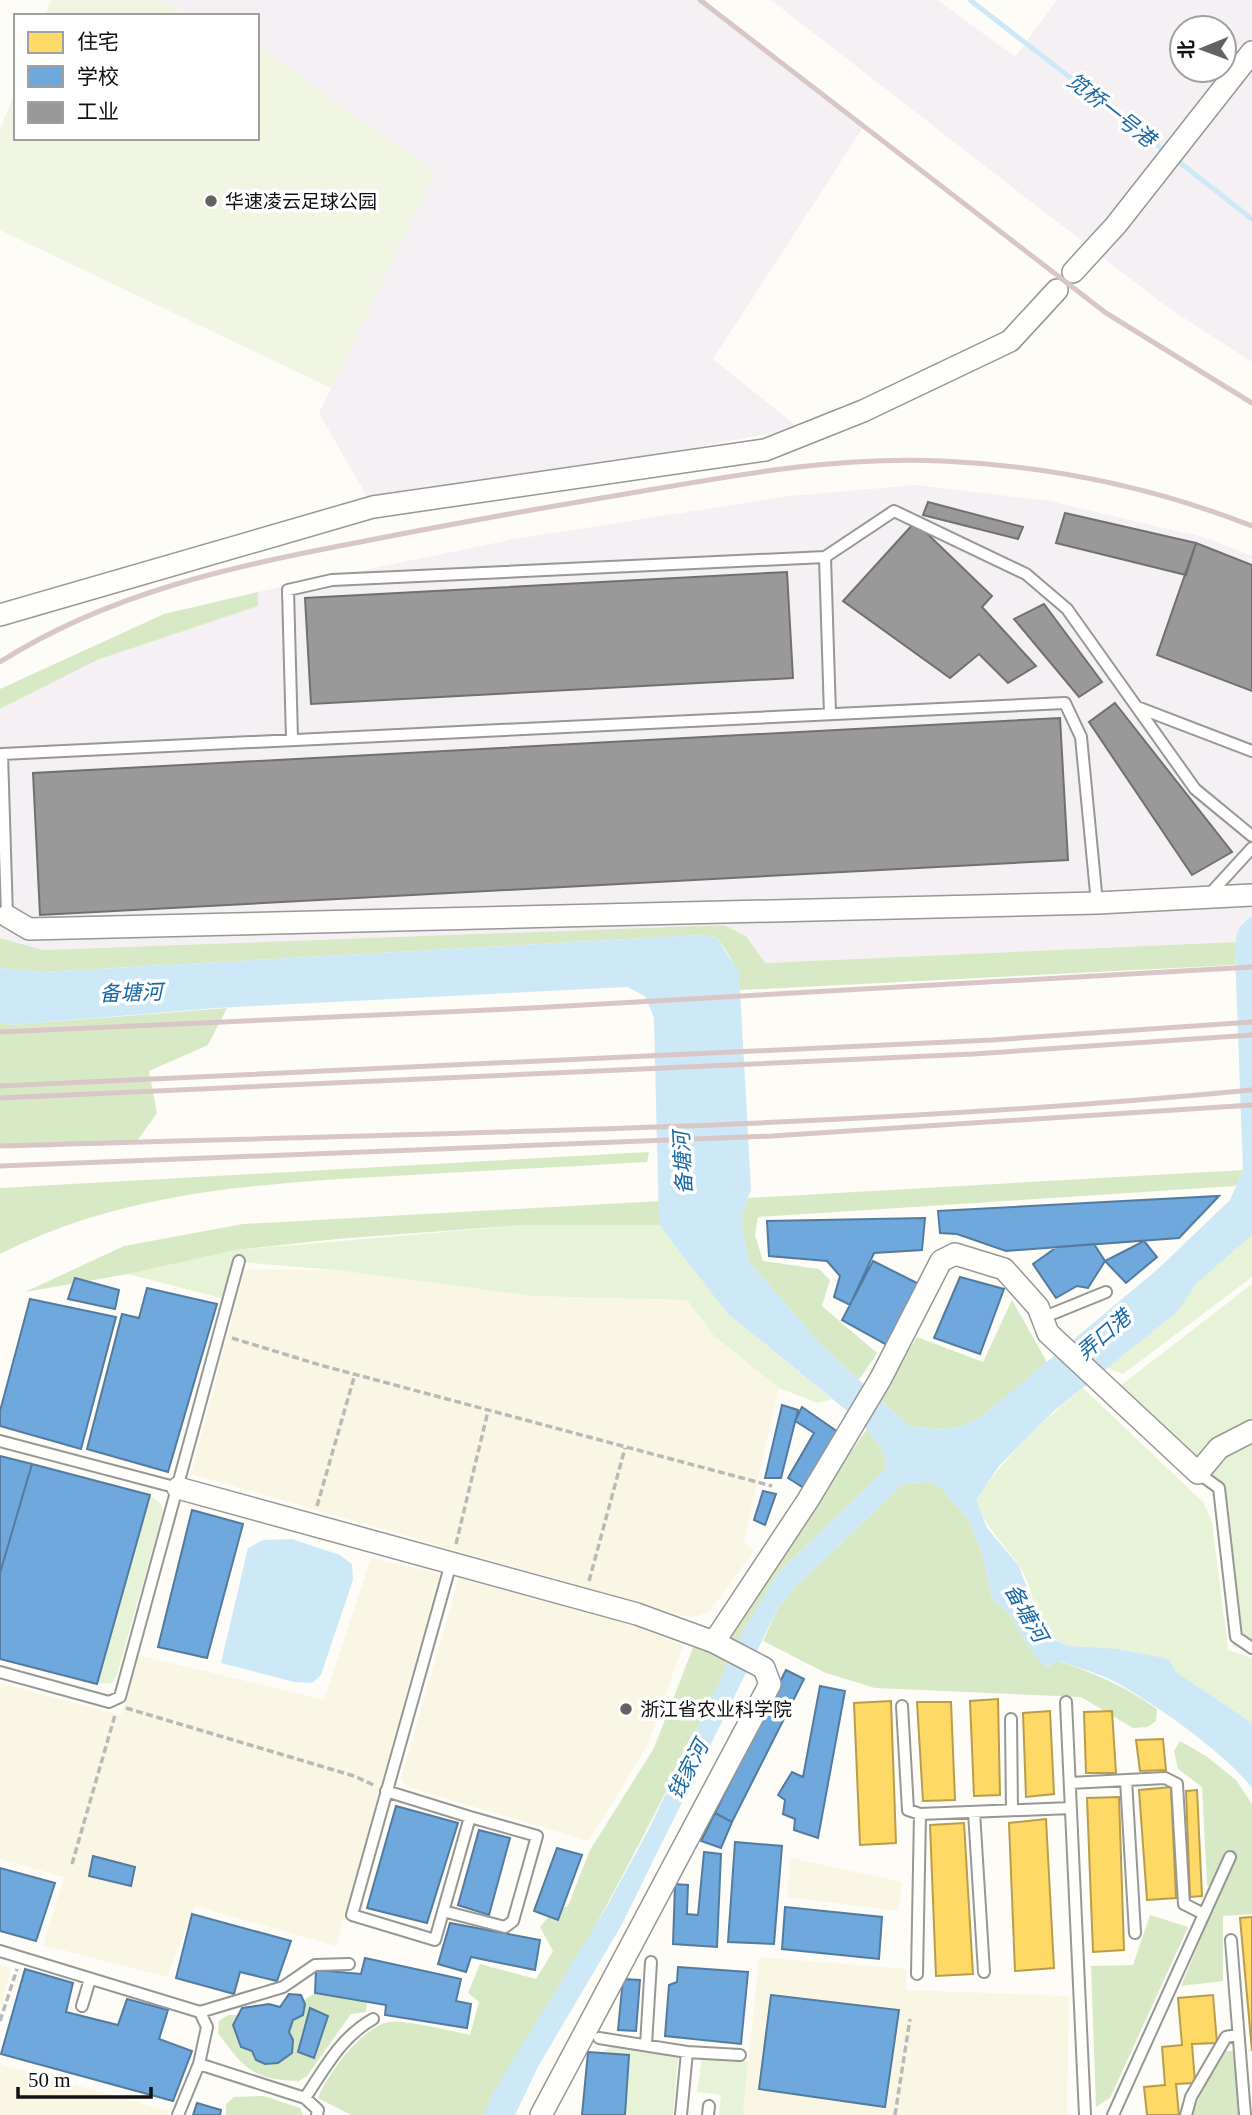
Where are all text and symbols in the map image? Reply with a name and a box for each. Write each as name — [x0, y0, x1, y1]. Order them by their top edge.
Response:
legend — [14, 14, 259, 140]
north arrow — [1168, 14, 1238, 84]
text: 住宅 — [77, 30, 119, 54]
text: 北 — [1176, 40, 1197, 59]
text: 学校 — [77, 65, 119, 89]
water label: 笕桥一号港 — [1062, 68, 1162, 154]
text: 工业 — [77, 100, 119, 124]
place label: 华速凌云足球公园 — [225, 191, 377, 212]
marker: 华速凌云足球公园 — [203, 193, 219, 209]
water label: 备塘河 — [99, 980, 167, 1006]
water label: 备塘河 — [669, 1127, 697, 1195]
water label: 弄口港 — [1072, 1303, 1138, 1365]
water label: 备塘河 — [1000, 1580, 1054, 1650]
place label: 浙江省农业科学院 — [640, 1699, 792, 1720]
marker: 浙江省农业科学院 — [618, 1701, 634, 1717]
water label: 钱家河 — [663, 1733, 715, 1803]
scale bar — [18, 2056, 150, 2100]
text: 50 m — [28, 2068, 71, 2092]

